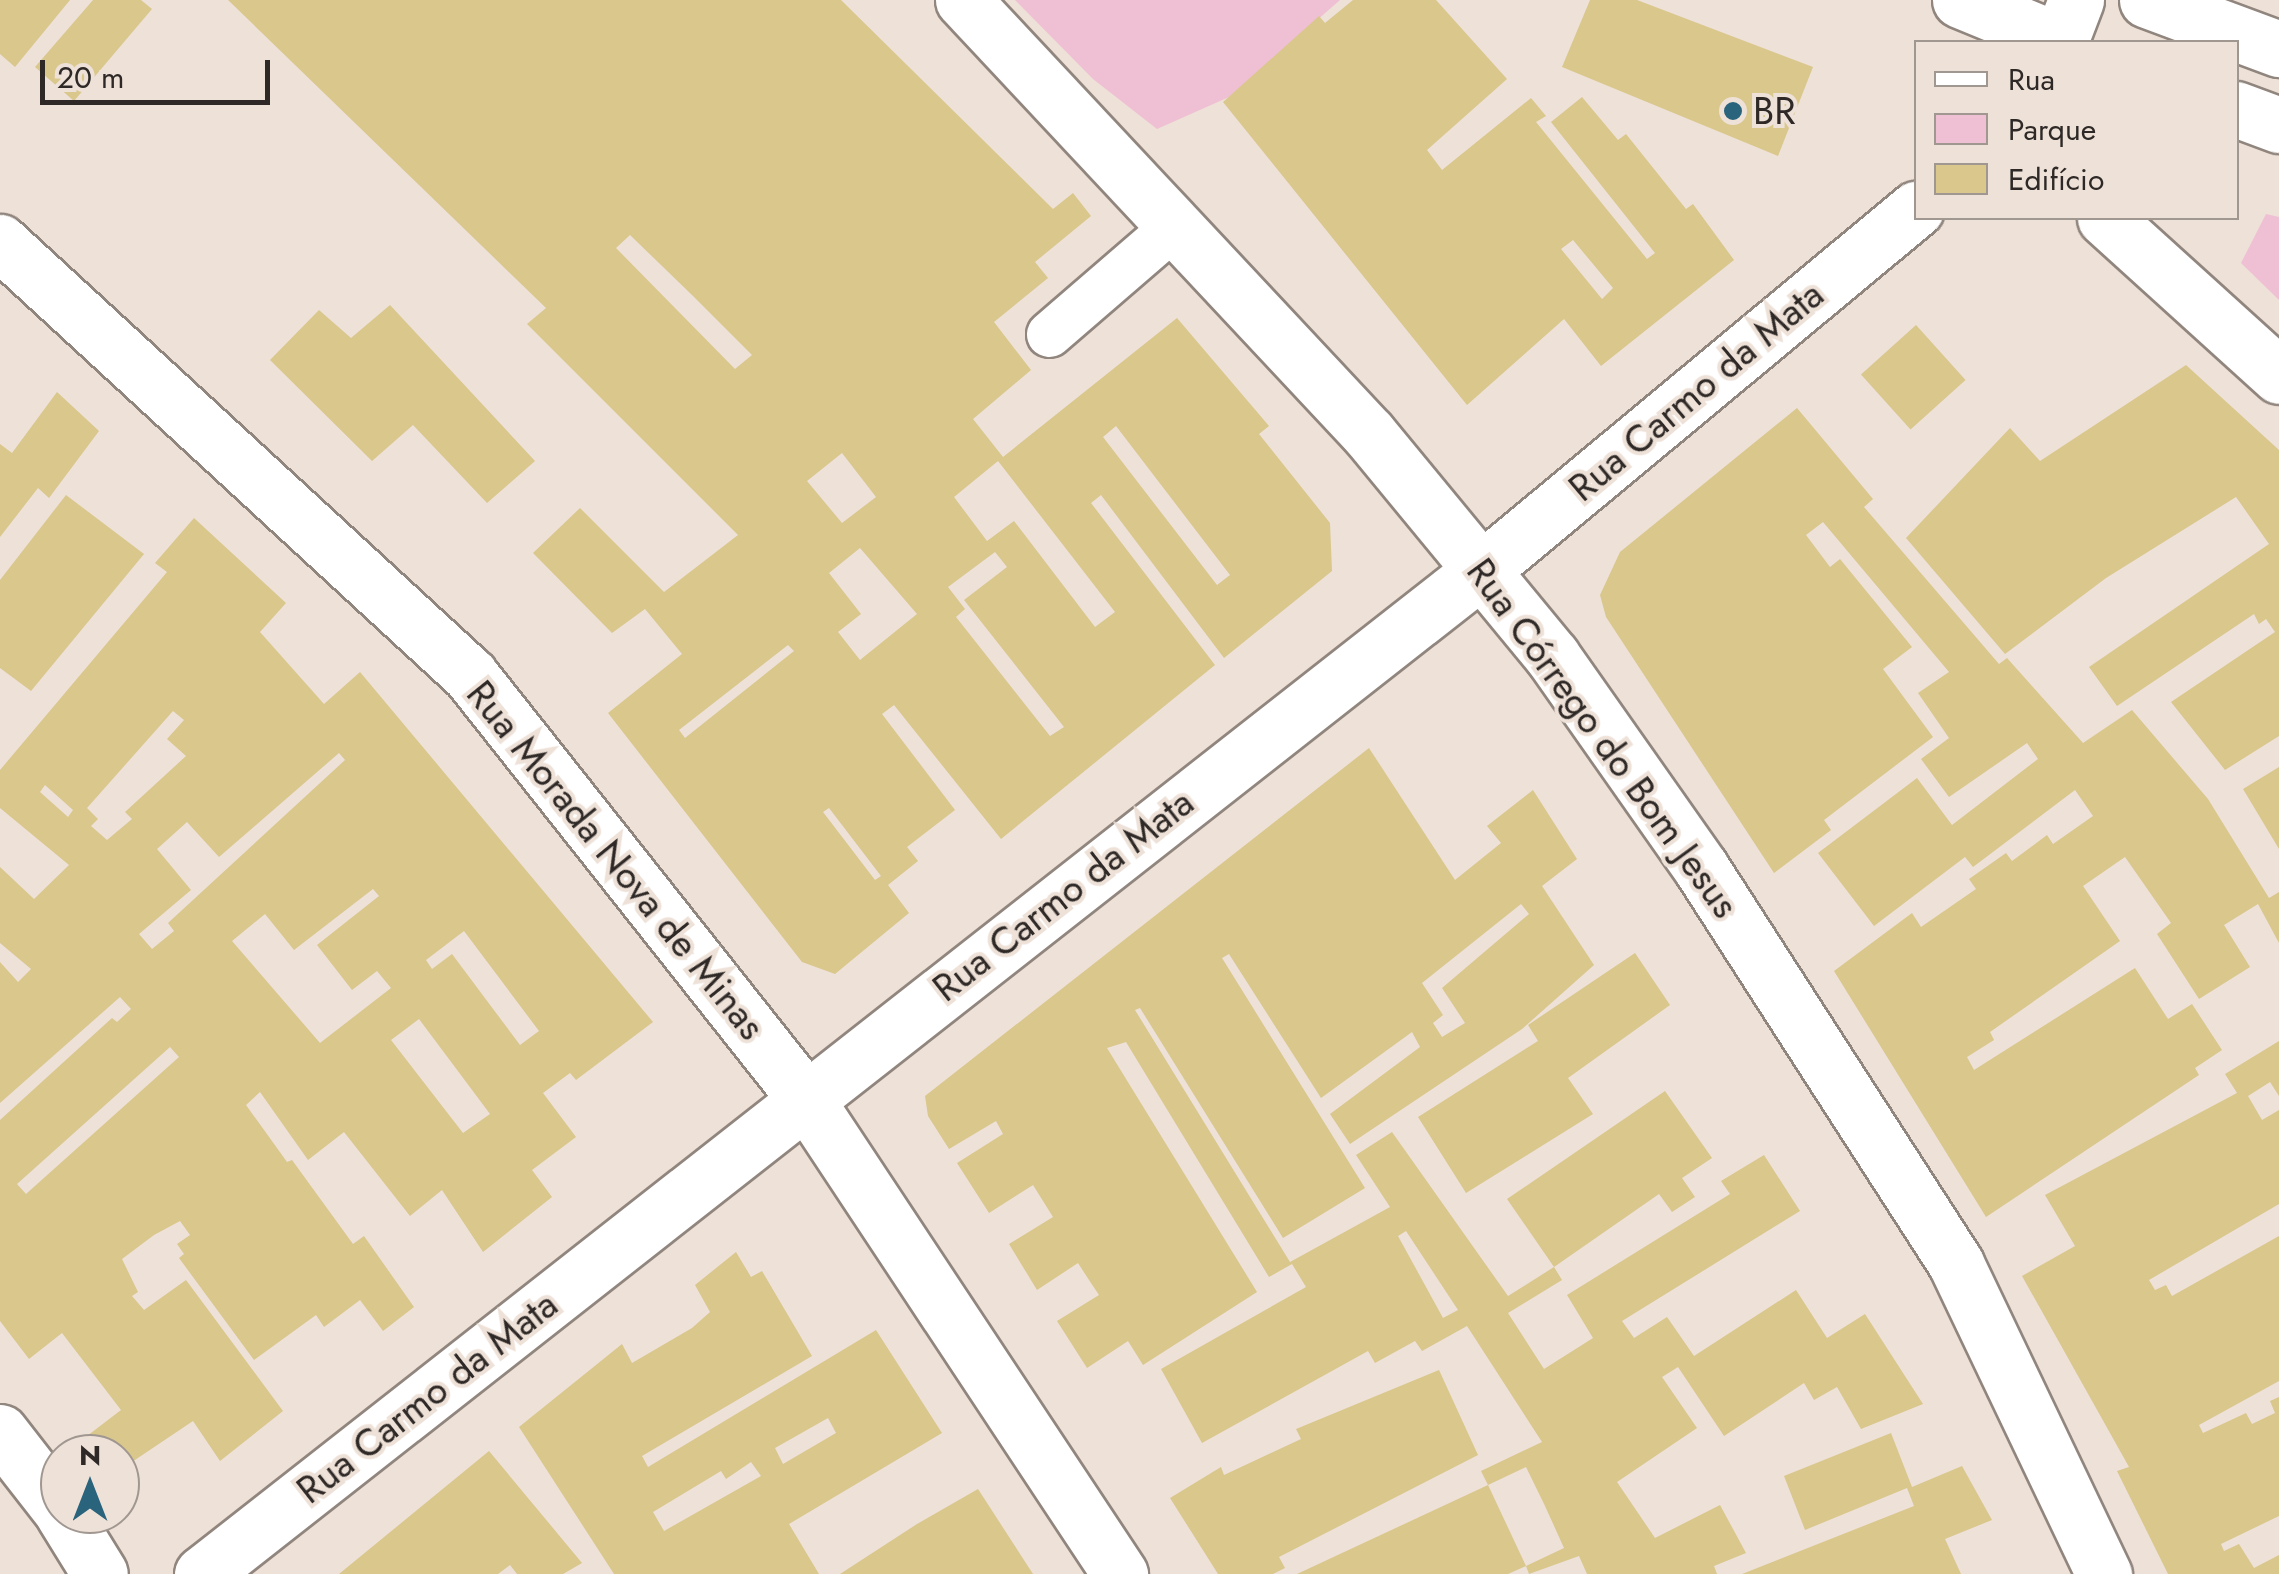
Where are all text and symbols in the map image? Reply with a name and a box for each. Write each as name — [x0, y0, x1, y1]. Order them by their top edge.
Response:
scale bar — [45, 40, 275, 102]
legend — [1914, 40, 2239, 220]
text: 20 m — [57, 56, 124, 99]
text: Rua — [2008, 58, 2055, 101]
place label: BR — [1753, 88, 1795, 134]
marker: BR — [1722, 100, 1744, 122]
text: Parque — [2008, 108, 2096, 151]
text: Edifício — [2008, 158, 2104, 201]
street label: Rua Carmo da Mata — [1560, 271, 1832, 511]
street label: Rua Córrego do Bom Jesus — [1457, 550, 1749, 926]
street label: Rua Morada Nova de Minas — [457, 672, 775, 1048]
street label: Rua Carmo da Mata — [924, 779, 1202, 1011]
street label: Rua Carmo da Mata — [288, 1281, 566, 1513]
north arrow — [40, 1434, 140, 1534]
text: N — [79, 1435, 101, 1476]

